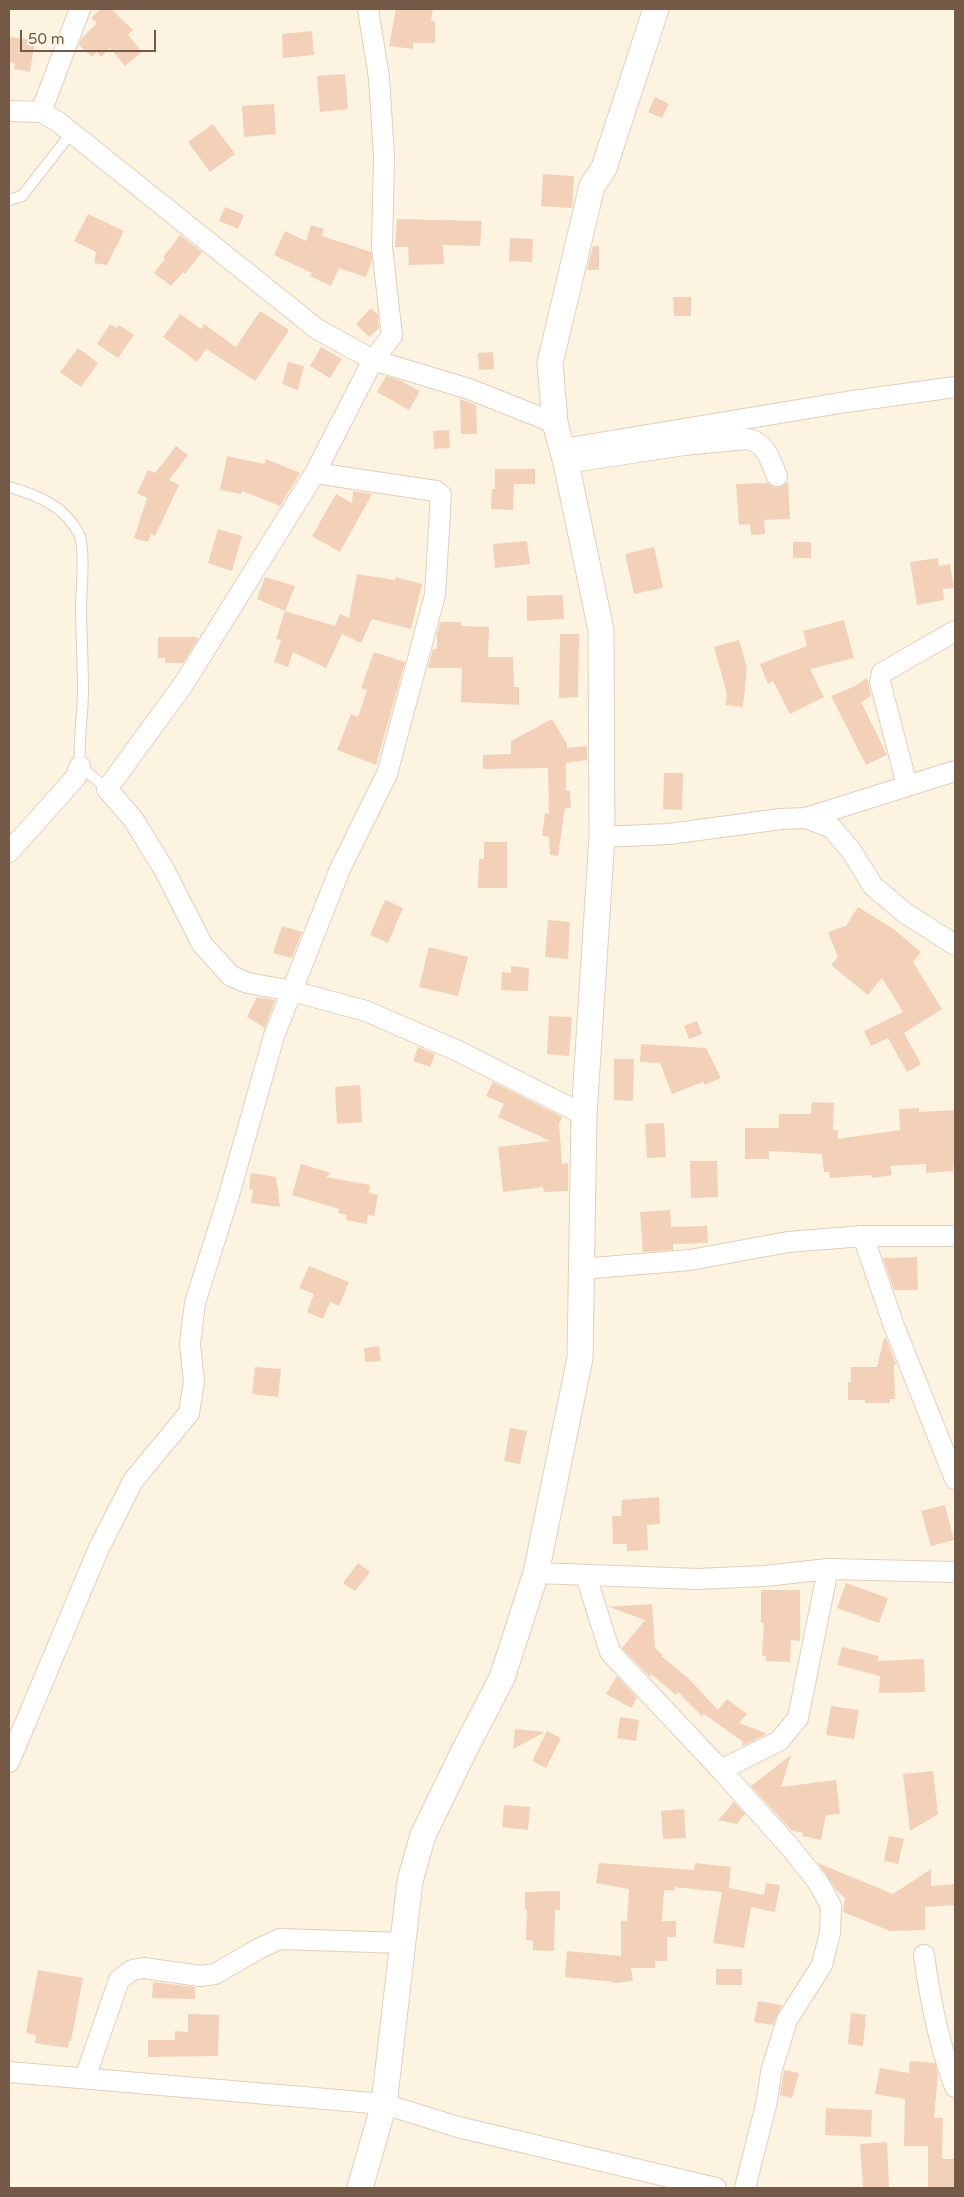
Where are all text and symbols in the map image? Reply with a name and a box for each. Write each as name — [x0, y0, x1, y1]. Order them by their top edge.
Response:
scale bar — [22, 20, 159, 52]
text: 50 m — [28, 30, 65, 48]

